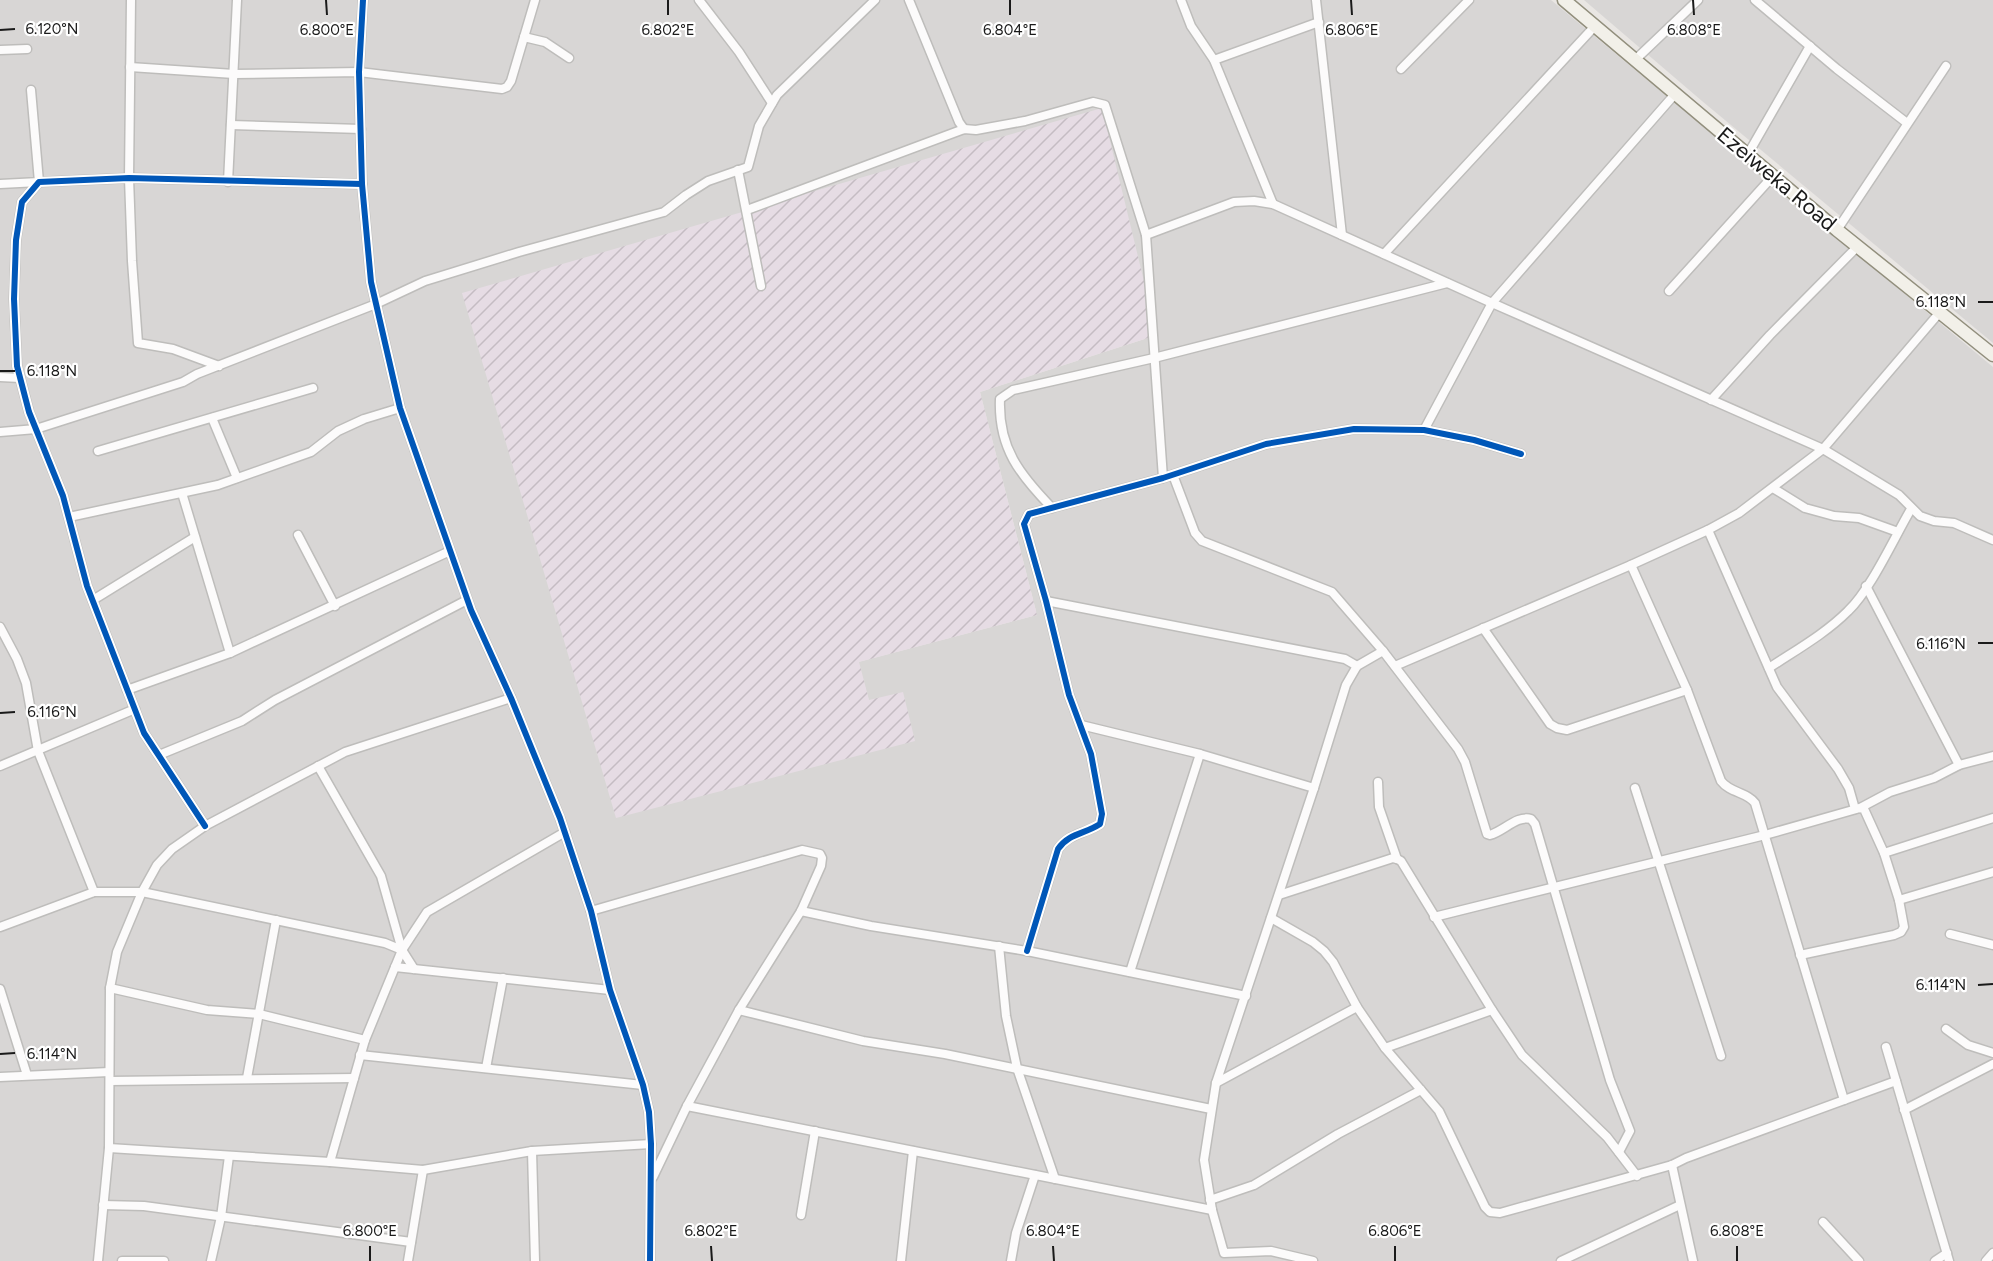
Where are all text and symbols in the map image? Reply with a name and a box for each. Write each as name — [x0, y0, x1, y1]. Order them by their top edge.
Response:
text: 6.120°N — [26, 20, 78, 38]
text: 6.800°E — [300, 21, 354, 39]
text: 6.802°E — [641, 21, 695, 39]
text: 6.804°E — [983, 21, 1037, 39]
text: 6.806°E — [1325, 21, 1379, 39]
text: 6.808°E — [1667, 21, 1721, 39]
street label: Ezeiweka Road — [1712, 121, 1842, 237]
text: 6.118°N — [1916, 293, 1966, 311]
text: 6.118°N — [27, 362, 77, 380]
text: 6.116°N — [1916, 635, 1966, 653]
text: 6.116°N — [27, 703, 77, 721]
text: 6.114°N — [1916, 976, 1966, 994]
text: 6.114°N — [27, 1045, 77, 1063]
text: 6.800°E — [343, 1222, 397, 1240]
text: 6.802°E — [684, 1222, 738, 1240]
text: 6.804°E — [1026, 1222, 1080, 1240]
text: 6.806°E — [1368, 1222, 1422, 1240]
text: 6.808°E — [1710, 1222, 1764, 1240]

